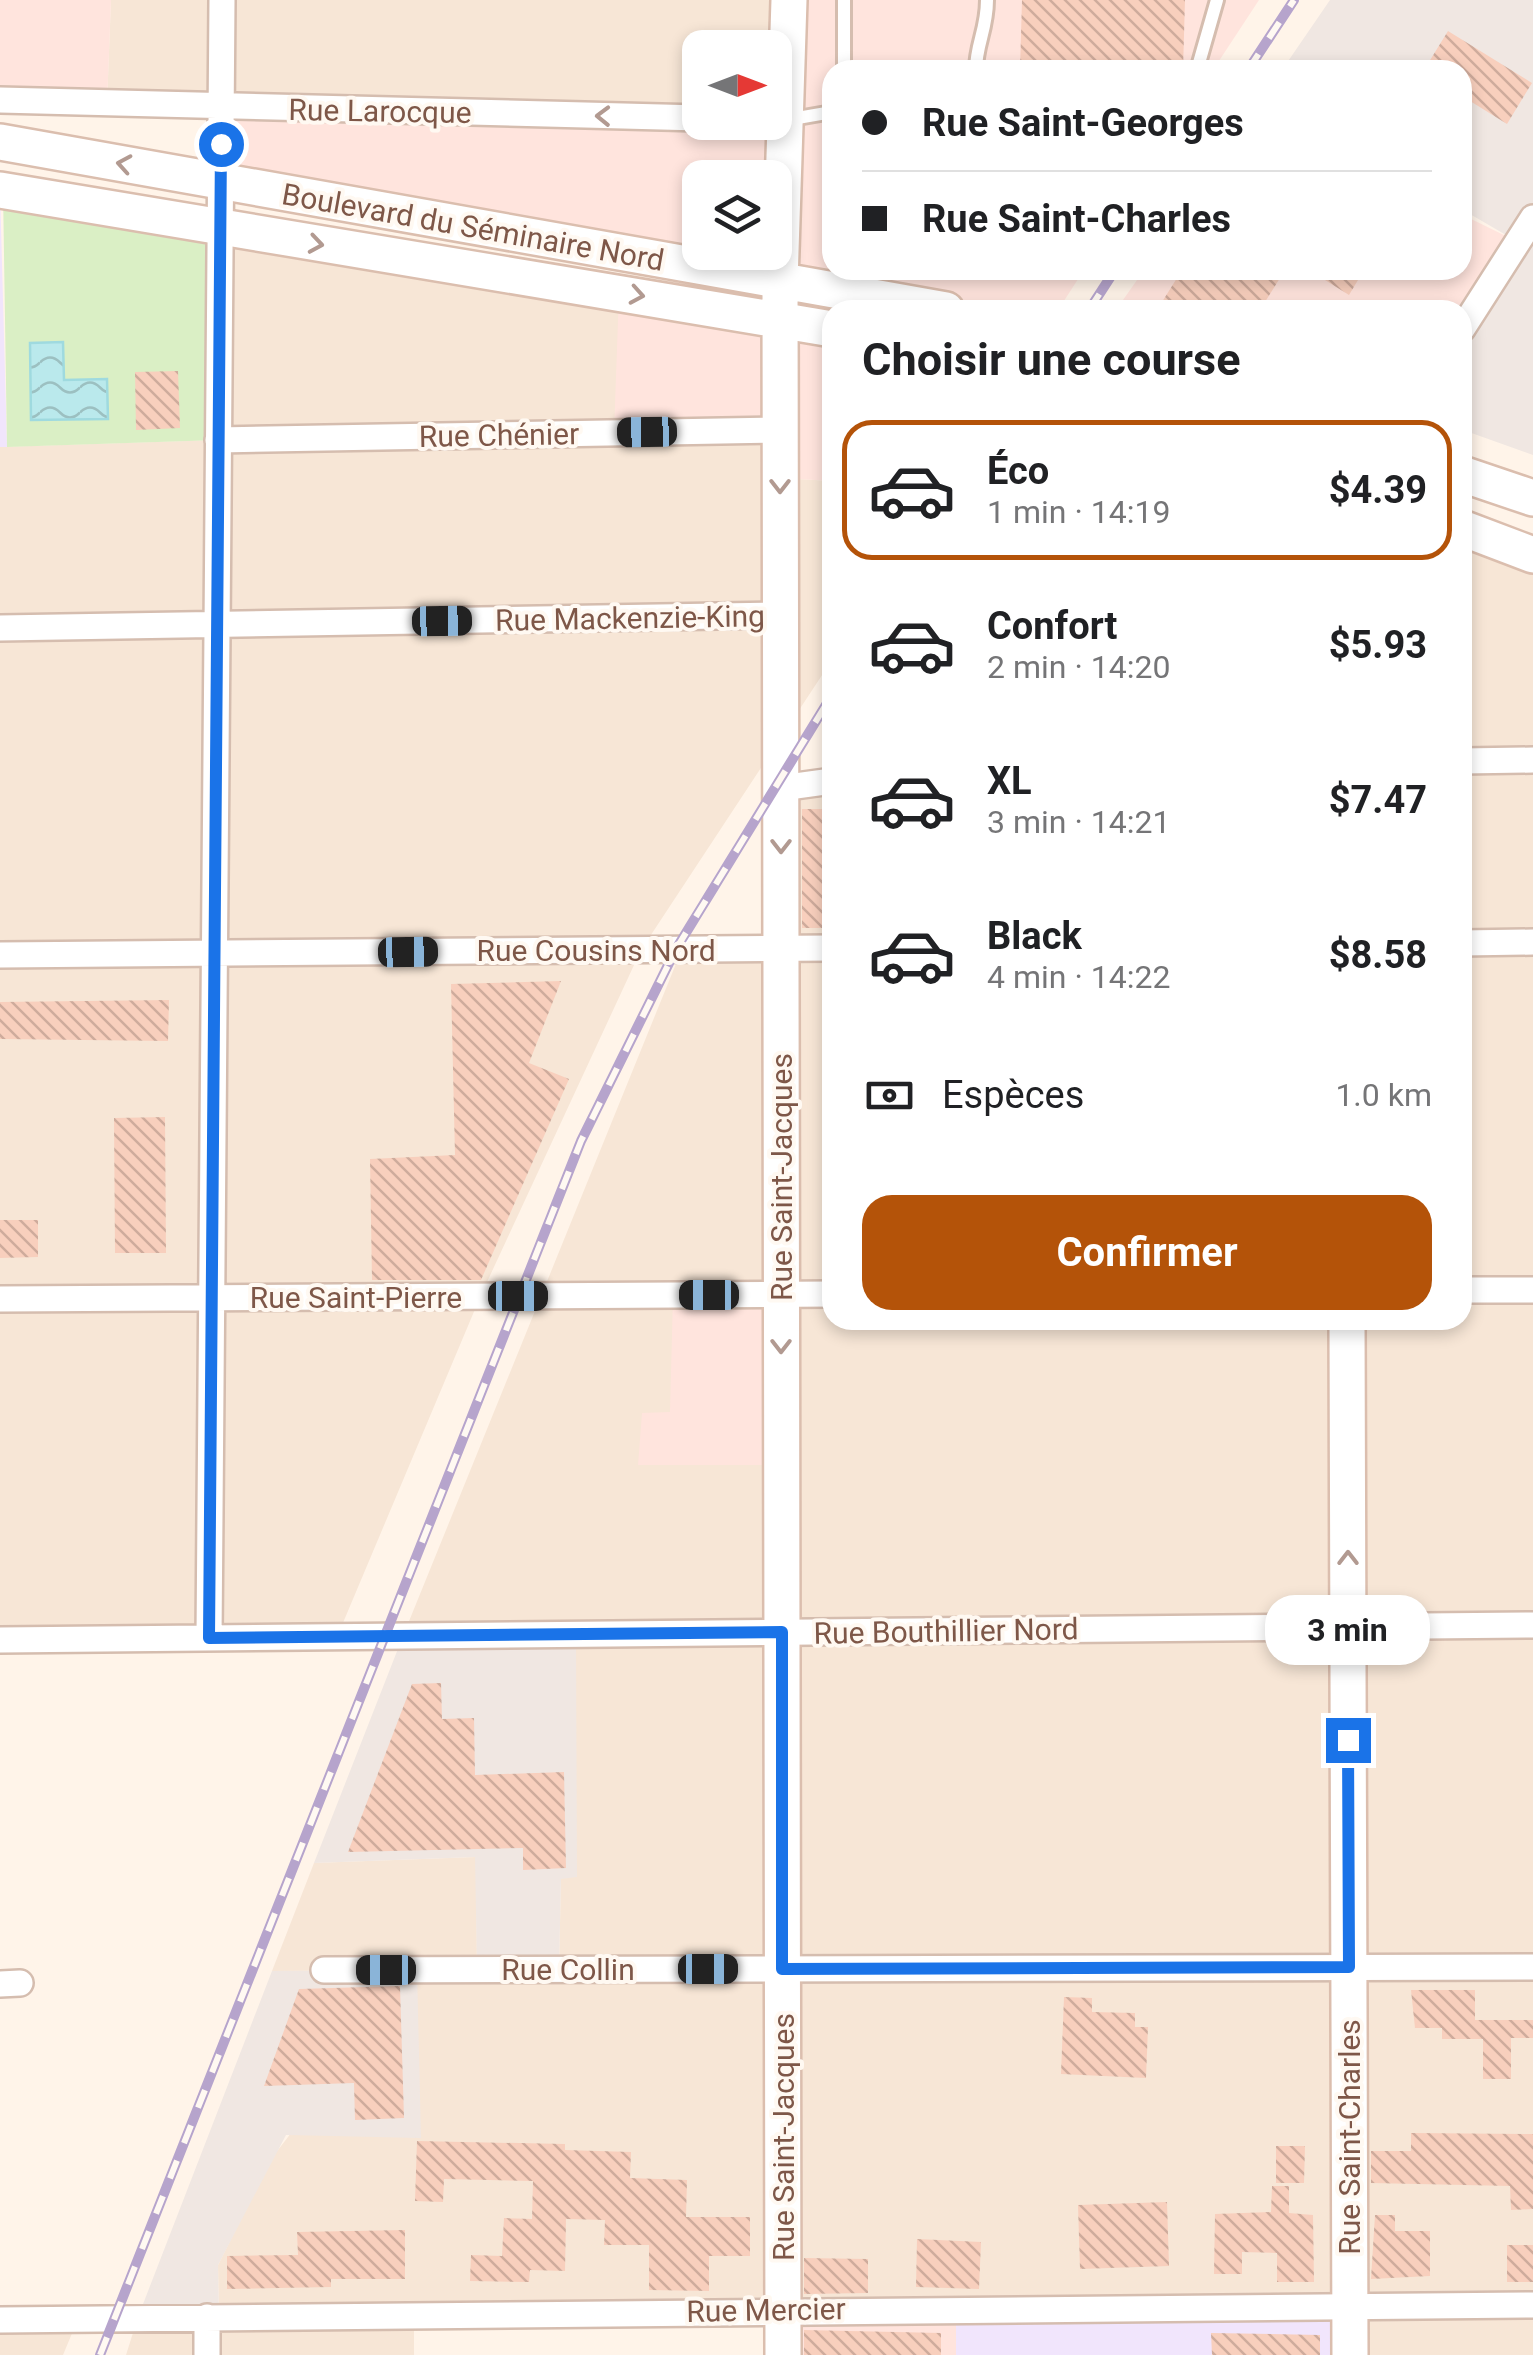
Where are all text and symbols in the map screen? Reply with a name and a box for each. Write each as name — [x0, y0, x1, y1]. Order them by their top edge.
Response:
north arrow — [682, 30, 792, 140]
map controls — [682, 30, 792, 270]
street label: Rue Larocque — [288, 92, 472, 130]
text: Rue Saint-Georges — [922, 101, 1244, 145]
one-way arrow — [594, 106, 610, 127]
route start — [199, 122, 244, 167]
one-way arrow — [116, 154, 133, 175]
button: layers — [682, 160, 792, 270]
street label: Boulevard du Séminaire Nord — [279, 176, 667, 278]
text: Rue Saint-Charles — [922, 197, 1231, 241]
one-way arrow — [308, 233, 325, 254]
one-way arrow — [629, 284, 646, 305]
text: Choisir une course — [862, 333, 1241, 386]
street label: Rue Chénier — [419, 416, 579, 454]
car — [617, 416, 677, 448]
icon: car — [867, 445, 957, 535]
text: Éco — [987, 449, 1049, 493]
text: $4.39 — [1329, 468, 1427, 512]
one-way arrow — [769, 480, 791, 495]
text: 1 min · 14:19 — [987, 493, 1170, 531]
street label: Rue Mackenzie-King — [495, 598, 765, 638]
icon: car — [867, 600, 957, 690]
text: Confort — [987, 604, 1117, 648]
car — [412, 605, 472, 637]
text: $5.93 — [1329, 623, 1427, 667]
text: 2 min · 14:20 — [987, 648, 1170, 686]
icon: car — [867, 755, 957, 845]
text: XL — [987, 759, 1032, 803]
text: $7.47 — [1329, 778, 1427, 822]
text: 3 min · 14:21 — [987, 803, 1170, 841]
one-way arrow — [770, 840, 792, 855]
icon: car — [867, 910, 957, 1000]
text: Black — [987, 914, 1082, 958]
street label: Rue Cousins Nord — [476, 933, 716, 968]
text: $8.58 — [1329, 933, 1427, 977]
car — [378, 936, 438, 968]
text: 4 min · 14:22 — [987, 958, 1170, 996]
street label: Rue Saint-Jacques — [764, 1053, 799, 1301]
icon: cash — [862, 1068, 917, 1123]
text: Espèces — [942, 1073, 1084, 1117]
text: 1.0 km — [1335, 1076, 1432, 1114]
button: Confirmer — [862, 1195, 1432, 1310]
street label: Rue Saint-Pierre — [250, 1280, 462, 1315]
car — [679, 1280, 739, 1310]
car — [488, 1281, 548, 1311]
one-way arrow — [770, 1340, 792, 1355]
one-way arrow — [1337, 1549, 1359, 1564]
callout: 3 min — [1266, 1595, 1430, 1665]
street label: Rue Bouthillier Nord — [813, 1611, 1079, 1651]
text: 3 min — [1307, 1611, 1388, 1649]
route end — [1326, 1718, 1371, 1763]
street label: Rue Collin — [501, 1952, 635, 1987]
car — [678, 1954, 738, 1984]
car — [356, 1955, 416, 1985]
street label: Rue Saint-Jacques — [766, 2013, 801, 2261]
street label: Rue Saint-Charles — [1332, 2019, 1367, 2255]
street label: Rue Mercier — [686, 2291, 846, 2329]

